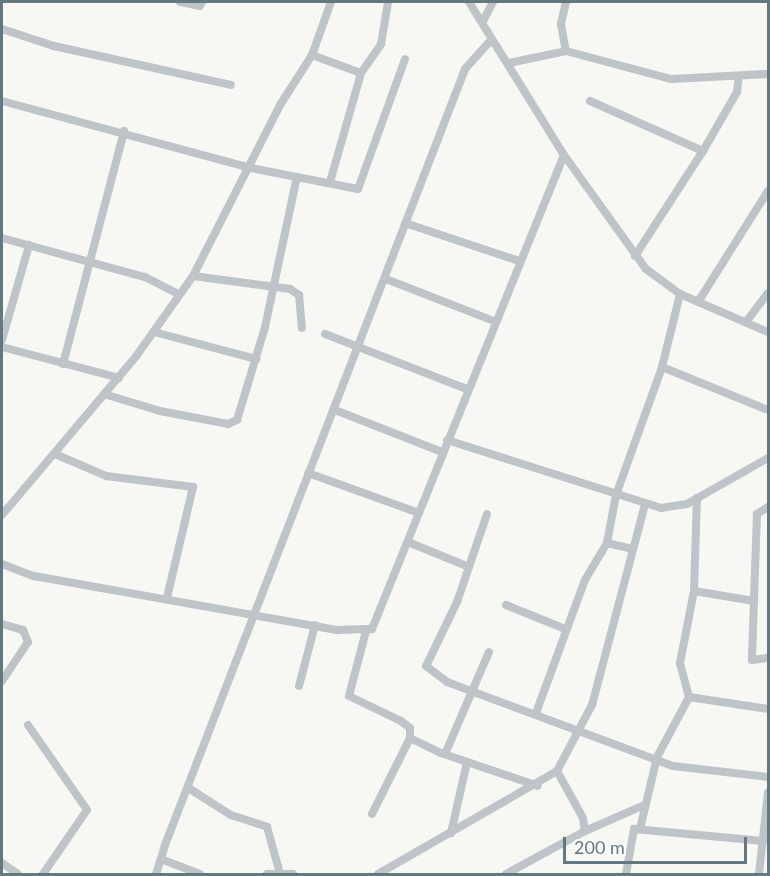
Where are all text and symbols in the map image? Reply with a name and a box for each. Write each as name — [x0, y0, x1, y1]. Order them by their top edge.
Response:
scale bar — [566, 825, 750, 863]
text: 200 m — [574, 836, 625, 858]

